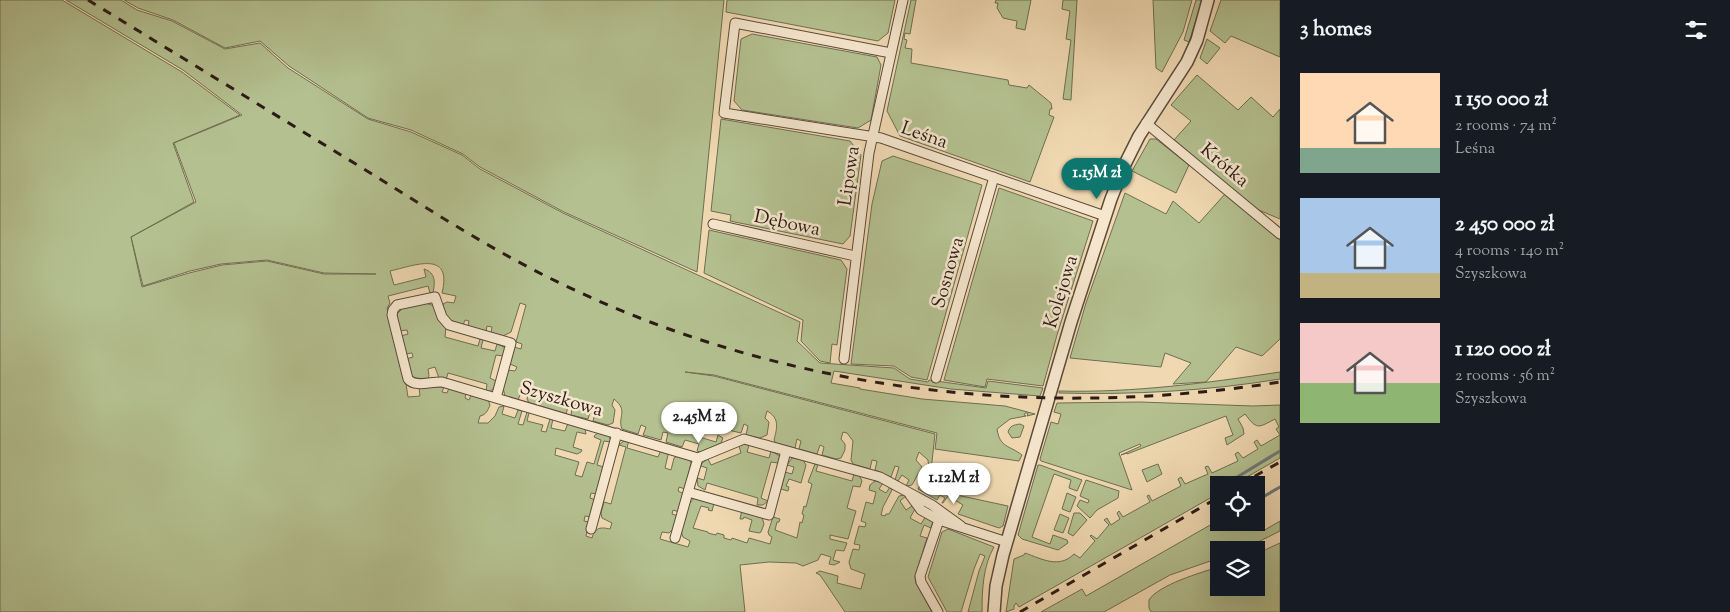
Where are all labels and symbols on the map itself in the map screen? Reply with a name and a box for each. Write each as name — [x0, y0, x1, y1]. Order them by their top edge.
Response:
street label: Leśna — [897, 115, 951, 157]
street label: Krótka — [1194, 138, 1254, 195]
street label: Lipowa — [832, 144, 868, 208]
pin: 1.15M zł — [1045, 158, 1149, 200]
street label: Dębowa — [751, 204, 823, 244]
street label: Sosnowa — [926, 234, 972, 312]
street label: Kolejowa — [1038, 252, 1086, 332]
street label: Szyszkowa — [516, 375, 606, 425]
pin: 2.45M zł — [647, 402, 751, 444]
pin: 1.12M zł — [902, 462, 1006, 505]

